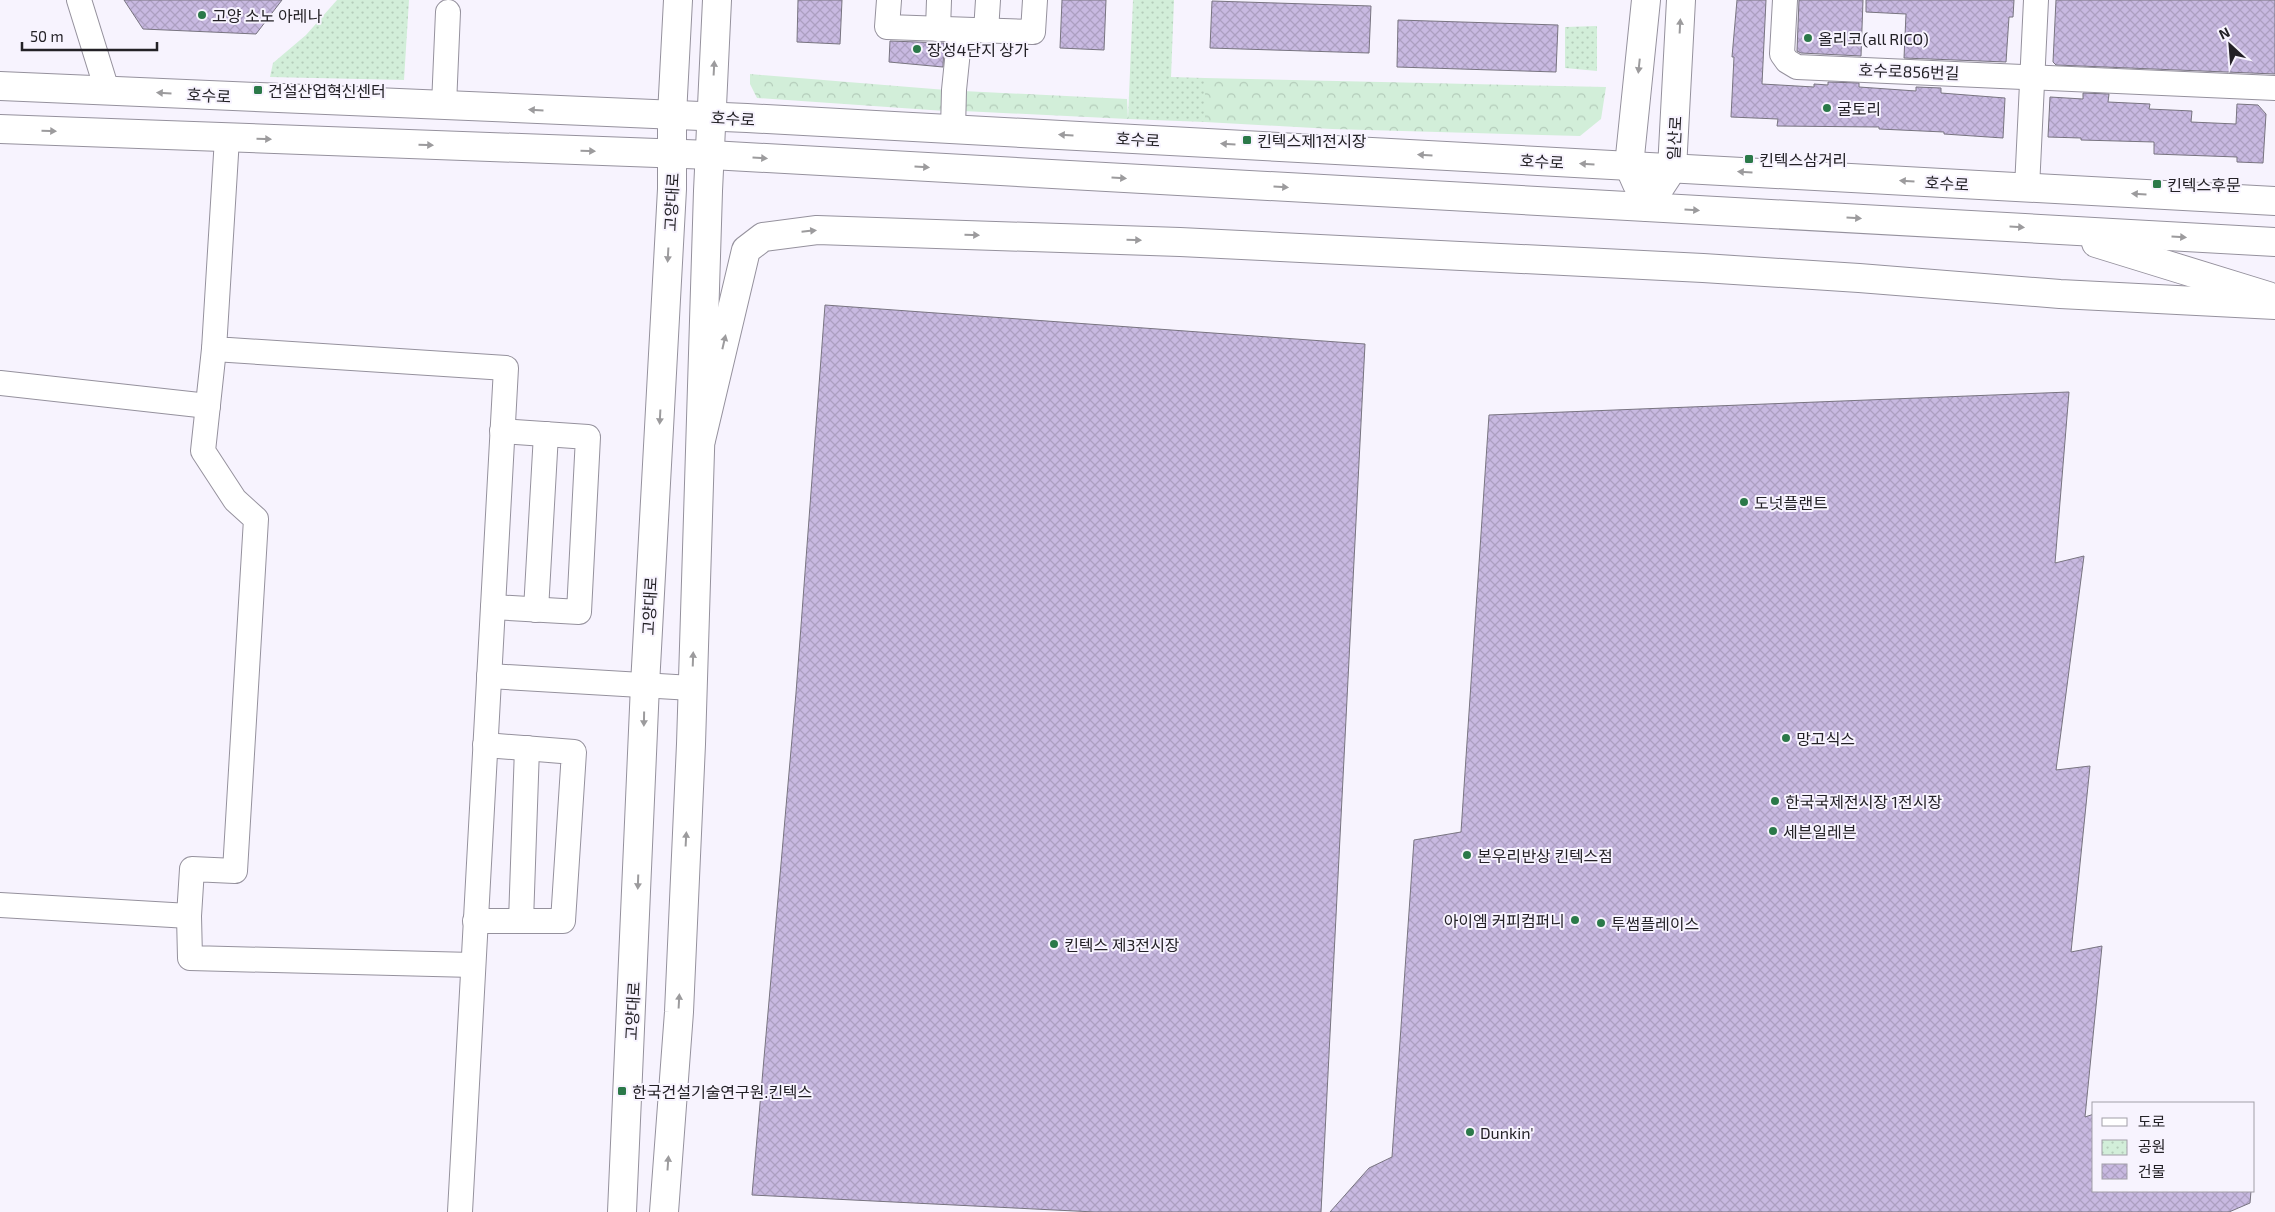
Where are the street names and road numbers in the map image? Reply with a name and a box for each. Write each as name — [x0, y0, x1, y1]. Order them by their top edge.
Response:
street label: 호수로856번길 — [1858, 60, 1960, 82]
street label: 호수로 — [186, 84, 232, 106]
street label: 호수로 — [710, 107, 756, 129]
street label: 일산로 — [1663, 115, 1685, 161]
street label: 호수로 — [1115, 128, 1161, 150]
street label: 호수로 — [1519, 150, 1565, 172]
street label: 고양대로 — [660, 172, 682, 232]
street label: 호수로 — [1924, 172, 1970, 194]
street label: 고양대로 — [638, 576, 660, 636]
street label: 고양대로 — [621, 981, 643, 1041]

